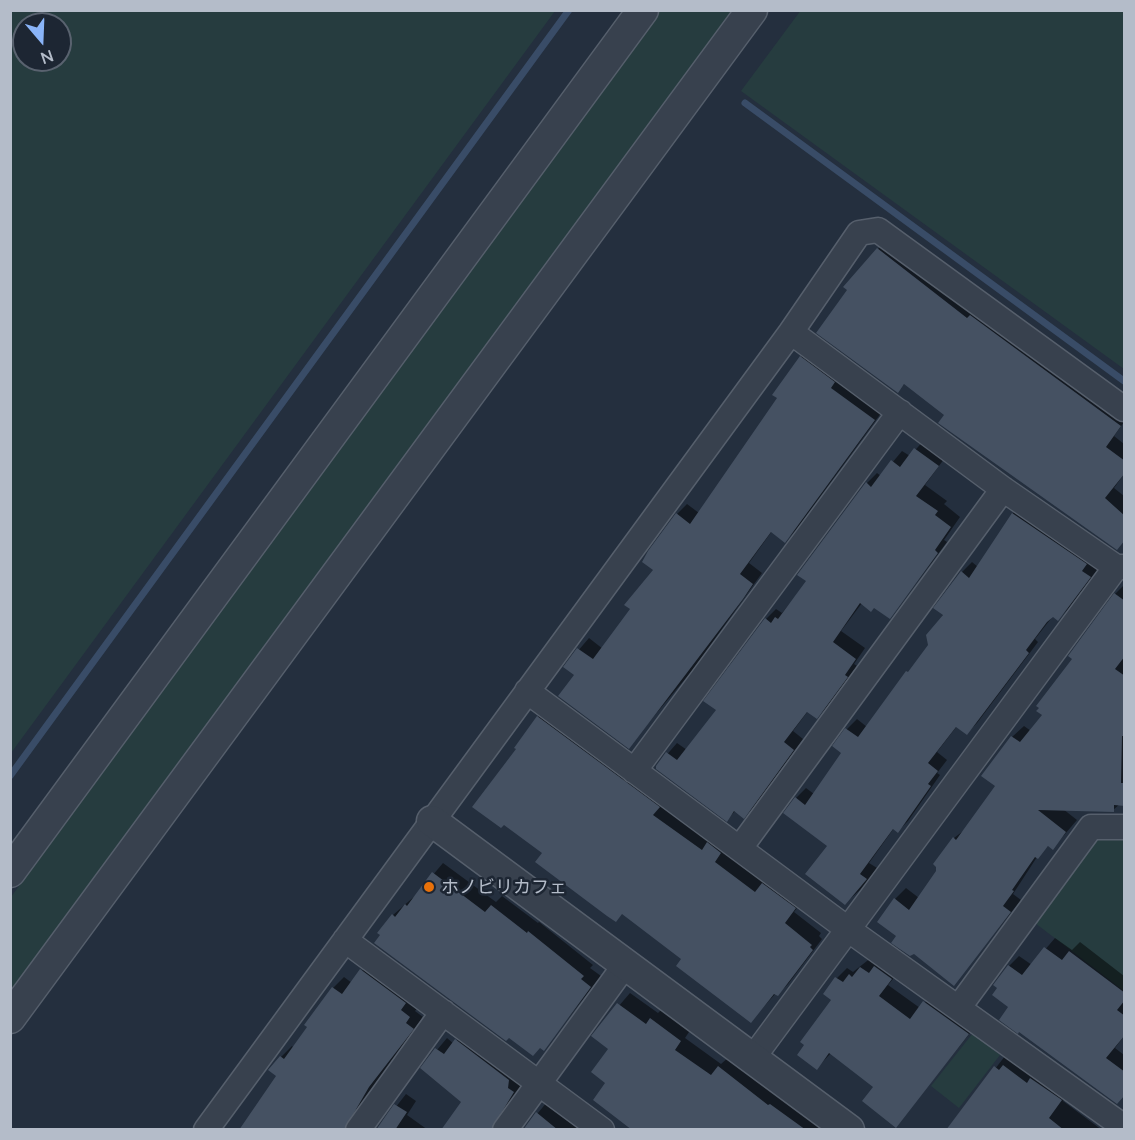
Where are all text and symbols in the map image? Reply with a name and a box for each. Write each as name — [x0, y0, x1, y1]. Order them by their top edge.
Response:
north arrow — [12, 12, 72, 72]
text: N — [38, 47, 56, 69]
place label: ホノビリカフェ — [441, 876, 567, 898]
marker: ホノビリカフェ — [422, 880, 436, 894]

